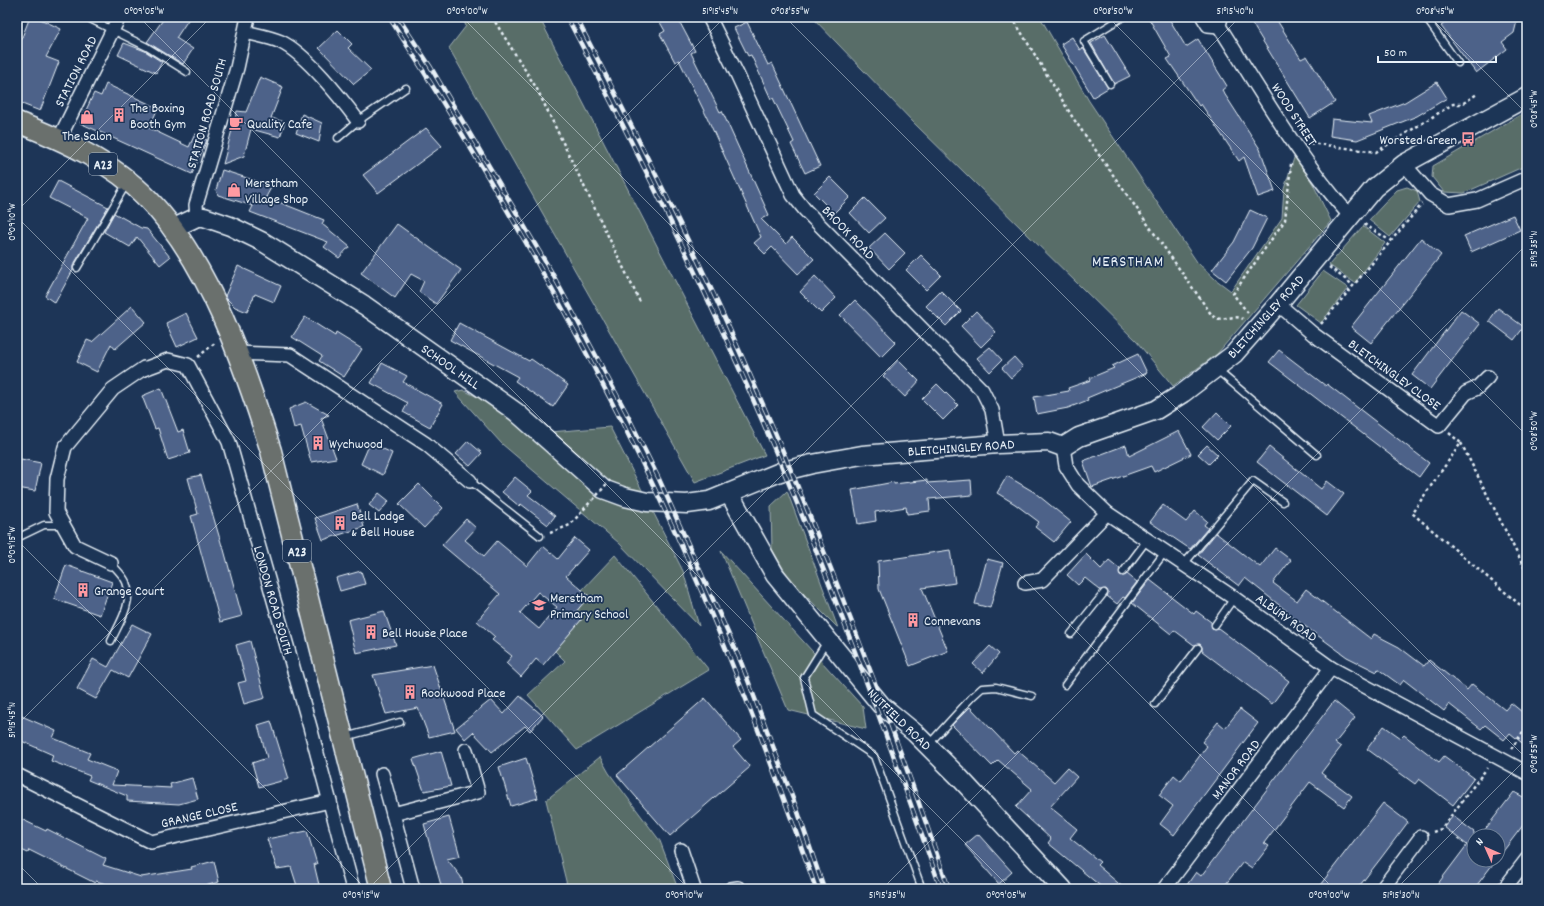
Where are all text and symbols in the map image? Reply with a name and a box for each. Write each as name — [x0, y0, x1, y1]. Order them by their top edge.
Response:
text: 0°09'05"W — [124, 5, 164, 19]
text: 0°09'00"W — [447, 5, 488, 19]
text: 51°15'45"N — [702, 5, 738, 19]
text: 0°08'55"W — [771, 5, 810, 19]
text: 0°08'50"W — [1093, 5, 1133, 19]
text: 51°15'40"N — [1217, 5, 1254, 19]
text: 0°08'45"W — [1416, 5, 1454, 19]
street label: STATION ROAD — [50, 33, 103, 111]
scale bar — [1378, 38, 1496, 64]
text: 50 m — [1384, 45, 1407, 62]
street label: STATION ROAD SOUTH — [183, 56, 233, 171]
street label: WOOD STREET — [1265, 80, 1321, 151]
text: 0°08'45"W — [1528, 90, 1542, 128]
place label: The Boxing Booth Gym — [130, 99, 186, 135]
building icon: The Boxing Booth Gym — [111, 107, 127, 123]
shop icon: The Salon — [79, 109, 95, 125]
cafe icon: Quality Cafe — [228, 115, 244, 131]
place label: Quality Cafe — [247, 115, 312, 135]
place label: The Salon — [62, 127, 112, 147]
place label: Worsted Green — [1379, 131, 1457, 151]
bus stop icon: Worsted Green — [1460, 131, 1476, 147]
road number: A23 — [89, 153, 117, 175]
place label: Merstham Village Shop — [245, 174, 308, 210]
shop icon: Merstham Village Shop — [226, 182, 242, 198]
street label: BROOK ROAD — [816, 202, 879, 265]
text: 0°09'10"W — [6, 203, 20, 241]
text: 51°15'35"N — [1528, 231, 1542, 267]
district label: MERSTHAM — [1092, 251, 1164, 274]
street label: BLETCHINGLEY ROAD — [1223, 271, 1310, 364]
street label: BLETCHINGLEY CLOSE — [1343, 335, 1445, 417]
street label: SCHOOL HILL — [416, 340, 484, 396]
text: 0°08'50"W — [1528, 411, 1542, 451]
building icon: Wychwood — [310, 435, 326, 451]
place label: Wychwood — [329, 435, 383, 455]
street label: BLETCHINGLEY ROAD — [907, 435, 1015, 463]
place label: Bell Lodge & Bell House — [351, 507, 415, 543]
building icon: Bell Lodge & Bell House — [332, 515, 348, 531]
text: 0°09'15"W — [6, 526, 20, 563]
road number: A23 — [283, 540, 311, 562]
street label: LONDON ROAD SOUTH — [247, 544, 297, 657]
building icon: Grange Court — [75, 582, 91, 598]
place label: Grange Court — [94, 582, 164, 602]
place label: Merstham Primary School — [550, 589, 629, 625]
street label: ALBURY ROAD — [1251, 589, 1321, 648]
school or university icon: Merstham Primary School — [531, 597, 547, 613]
building icon: Connevans — [905, 612, 921, 628]
place label: Connevans — [924, 612, 981, 632]
building icon: Bell House Place — [363, 624, 379, 640]
place label: Bell House Place — [382, 624, 467, 644]
building icon: Rookwood Place — [402, 684, 418, 700]
place label: Rookwood Place — [421, 684, 505, 704]
street label: NUTFIELD ROAD — [862, 685, 935, 756]
text: 51°15'45"N — [6, 702, 20, 738]
text: 0°08'55"W — [1528, 734, 1542, 773]
street label: MANOR ROAD — [1207, 736, 1266, 804]
street label: GRANGE CLOSE — [159, 797, 240, 834]
north arrow — [1466, 828, 1506, 868]
text: N — [1473, 834, 1488, 850]
text: 0°09'15"W — [343, 889, 380, 903]
text: 0°09'10"W — [665, 889, 703, 903]
text: 51°15'35"N — [869, 889, 905, 903]
text: 0°09'05"W — [986, 889, 1026, 903]
text: 0°09'00"W — [1309, 889, 1350, 903]
text: 51°15'30"N — [1382, 889, 1420, 903]

